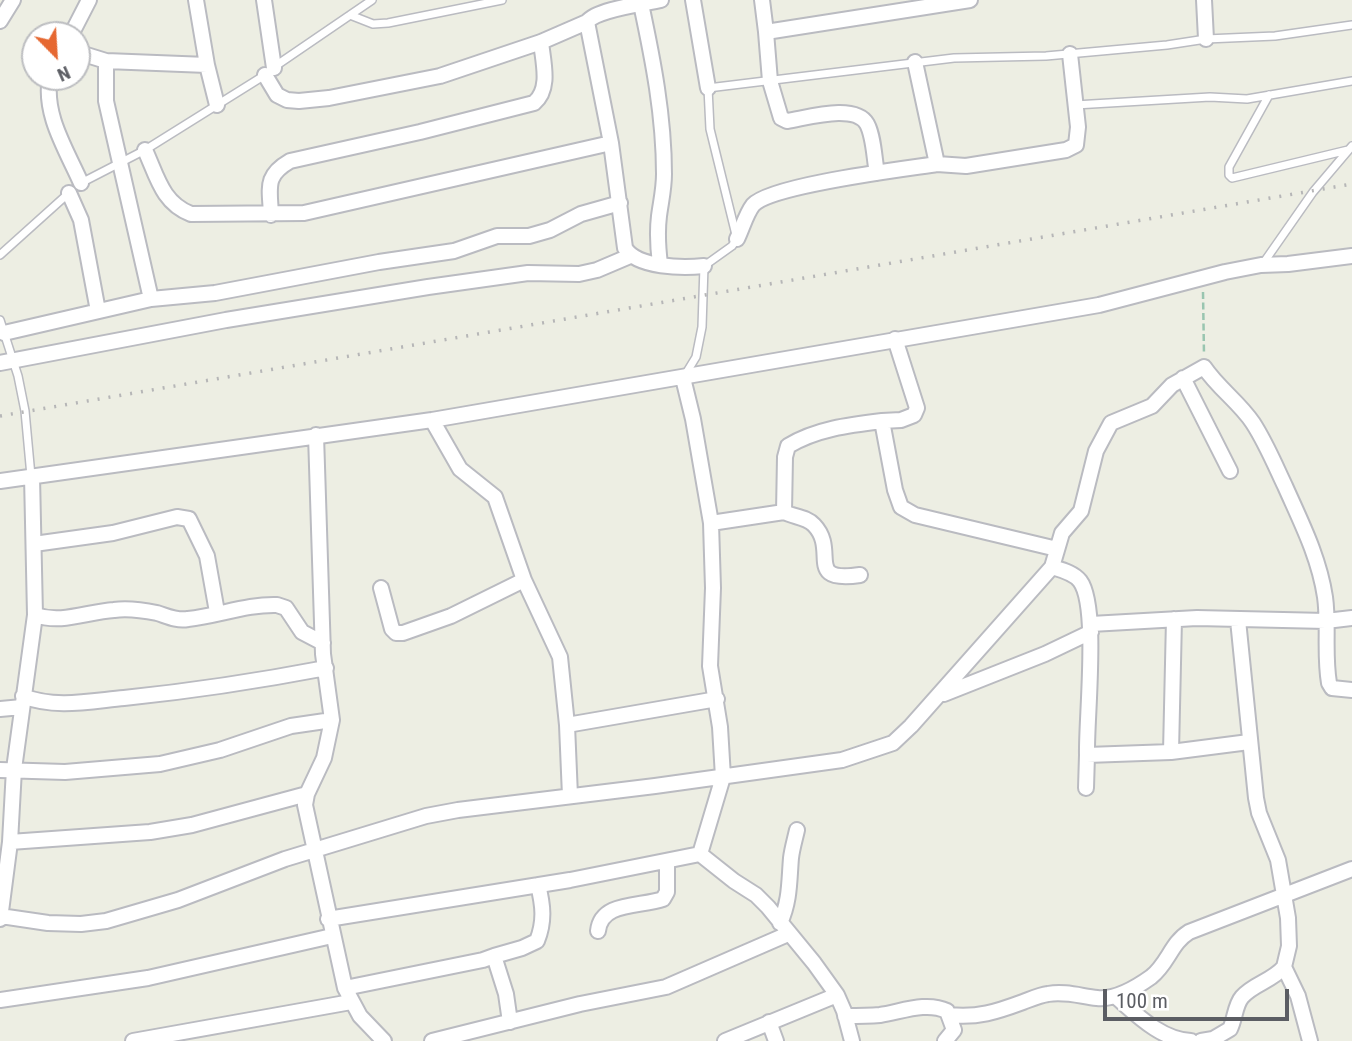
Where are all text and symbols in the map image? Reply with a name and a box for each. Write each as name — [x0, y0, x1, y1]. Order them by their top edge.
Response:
north arrow — [21, 21, 91, 91]
text: N — [54, 61, 74, 87]
scale bar — [1107, 974, 1292, 1018]
text: 100 m — [1116, 989, 1168, 1013]

